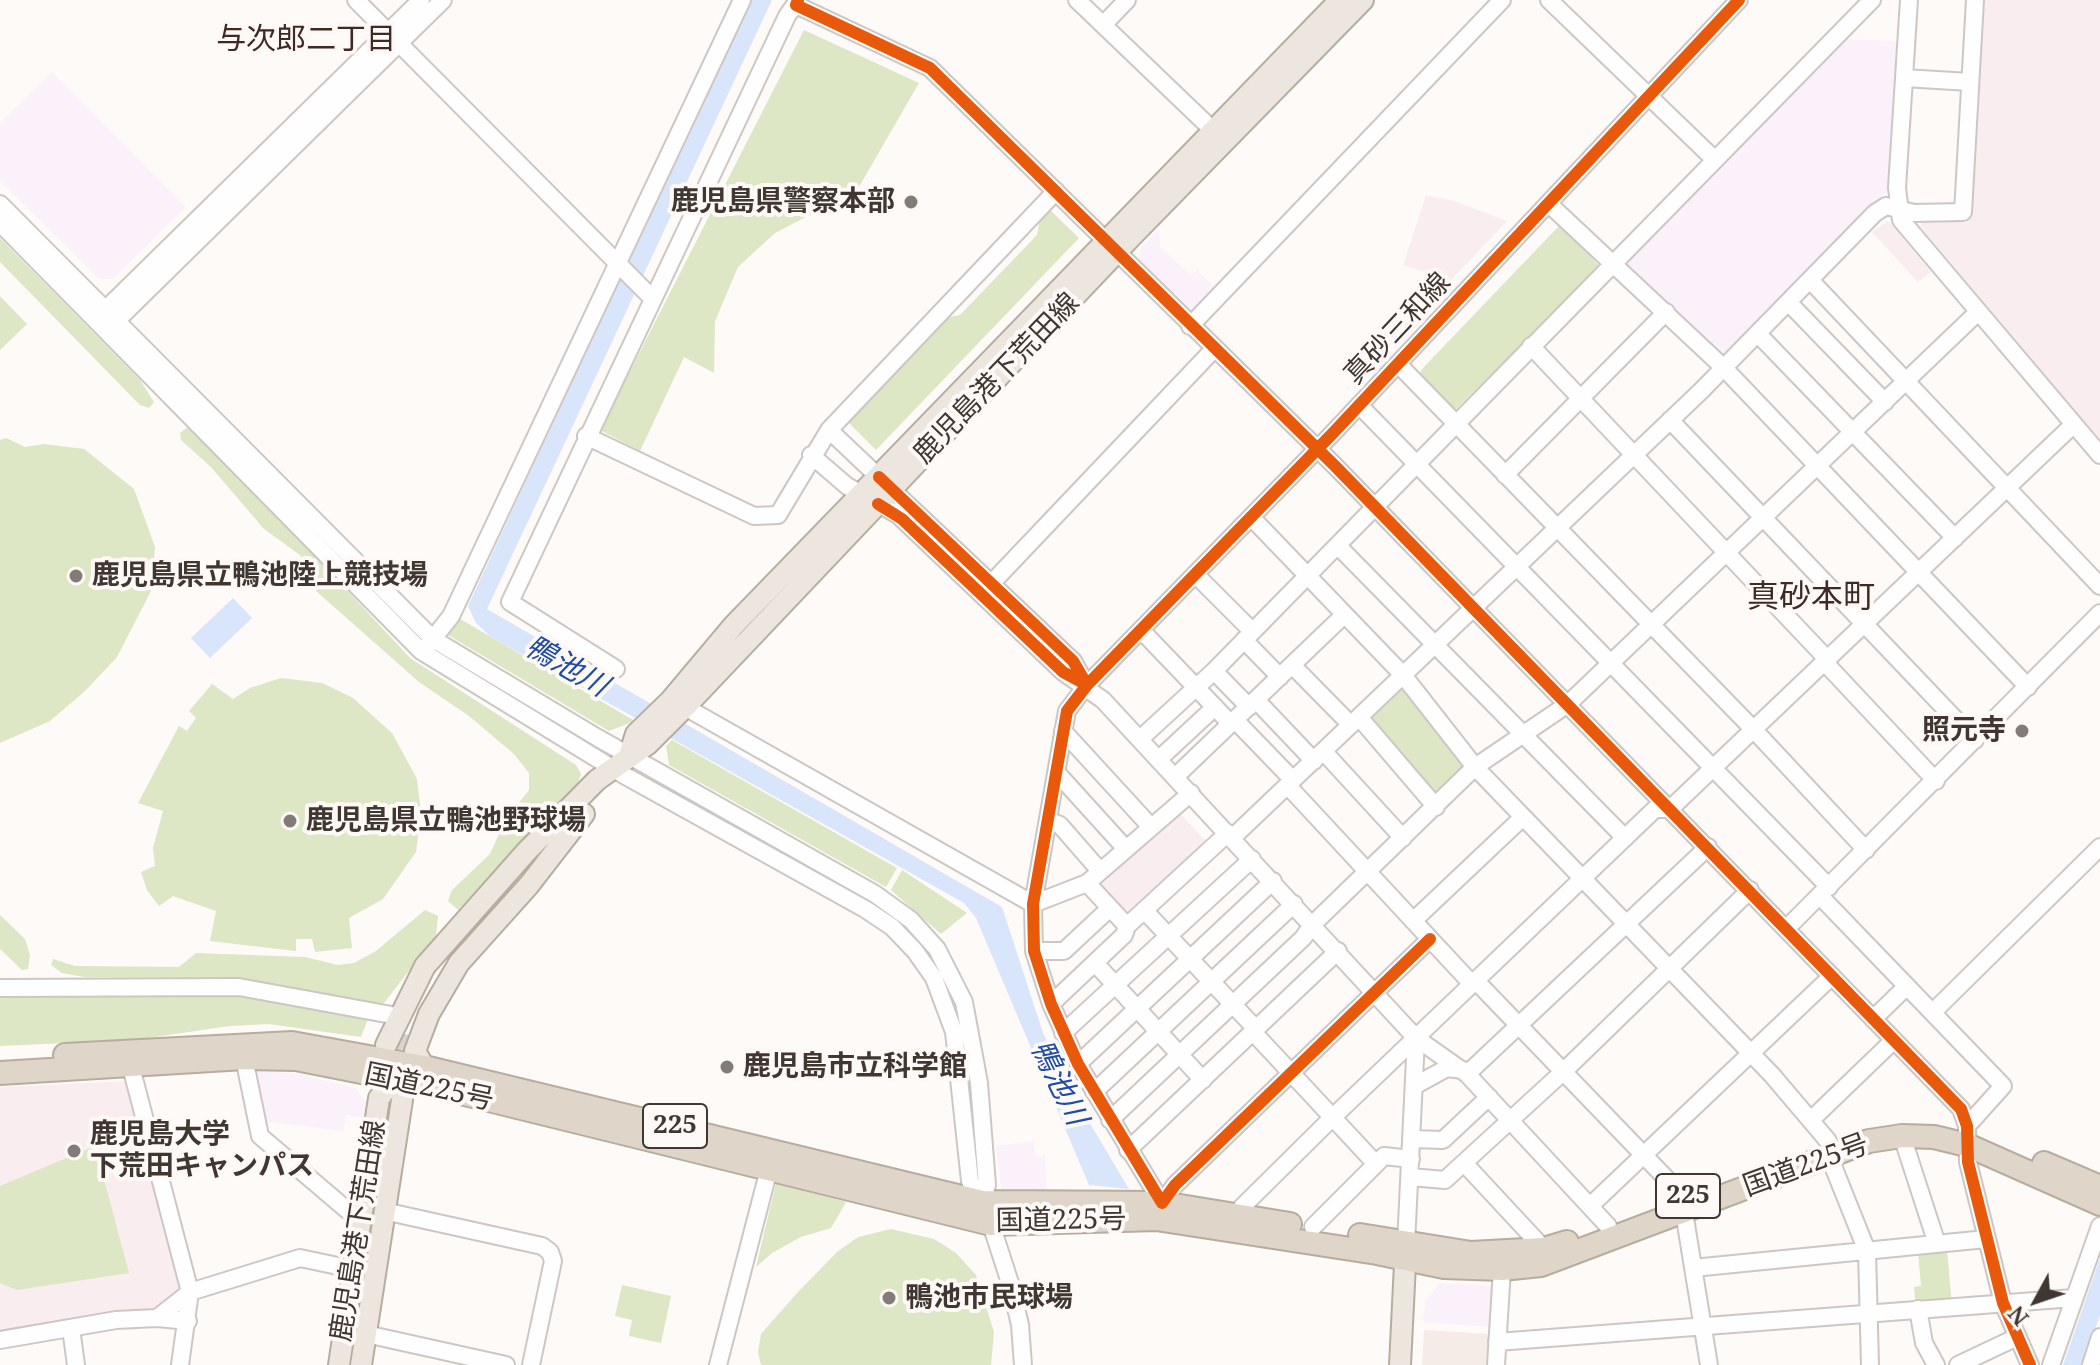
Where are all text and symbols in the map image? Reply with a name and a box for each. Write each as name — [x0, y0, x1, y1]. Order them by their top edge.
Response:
district label: 与次郎二丁目 — [216, 22, 396, 58]
place label: 鹿児島県警察本部 — [671, 185, 895, 219]
marker: 鹿児島県警察本部 — [902, 193, 920, 211]
street label: 真砂三和線 — [1338, 266, 1458, 392]
street label: 鹿児島港下荒田線 — [907, 287, 1087, 471]
place label: 鹿児島県立鴨池陸上競技場 — [92, 559, 428, 593]
marker: 鹿児島県立鴨池陸上競技場 — [67, 567, 85, 585]
district label: 真砂本町 — [1747, 579, 1875, 617]
water label: 鴨池川 — [518, 629, 614, 705]
place label: 照元寺 — [1922, 714, 2006, 748]
marker: 照元寺 — [2013, 722, 2031, 740]
place label: 鹿児島県立鴨池野球場 — [306, 804, 586, 838]
marker: 鹿児島県立鴨池野球場 — [281, 812, 299, 830]
water label: 鴨池川 — [1022, 1035, 1094, 1131]
place label: 鹿児島市立科学館 — [743, 1050, 967, 1084]
street label: 国道225号 — [361, 1058, 497, 1118]
marker: 鹿児島市立科学館 — [718, 1058, 736, 1076]
road number: 225 — [643, 1104, 707, 1148]
place label: 鹿児島大学 下荒田キャンパス — [90, 1118, 314, 1184]
street label: 鹿児島港下荒田線 — [325, 1118, 393, 1344]
street label: 国道225号 — [1739, 1128, 1873, 1204]
marker: 鹿児島大学 下荒田キャンパス — [65, 1142, 83, 1160]
road number: 225 — [1656, 1174, 1720, 1218]
street label: 国道225号 — [995, 1203, 1127, 1239]
north arrow — [1996, 1261, 2076, 1341]
place label: 鴨池市民球場 — [905, 1281, 1073, 1315]
marker: 鴨池市民球場 — [880, 1289, 898, 1307]
text: N — [2001, 1300, 2035, 1333]

